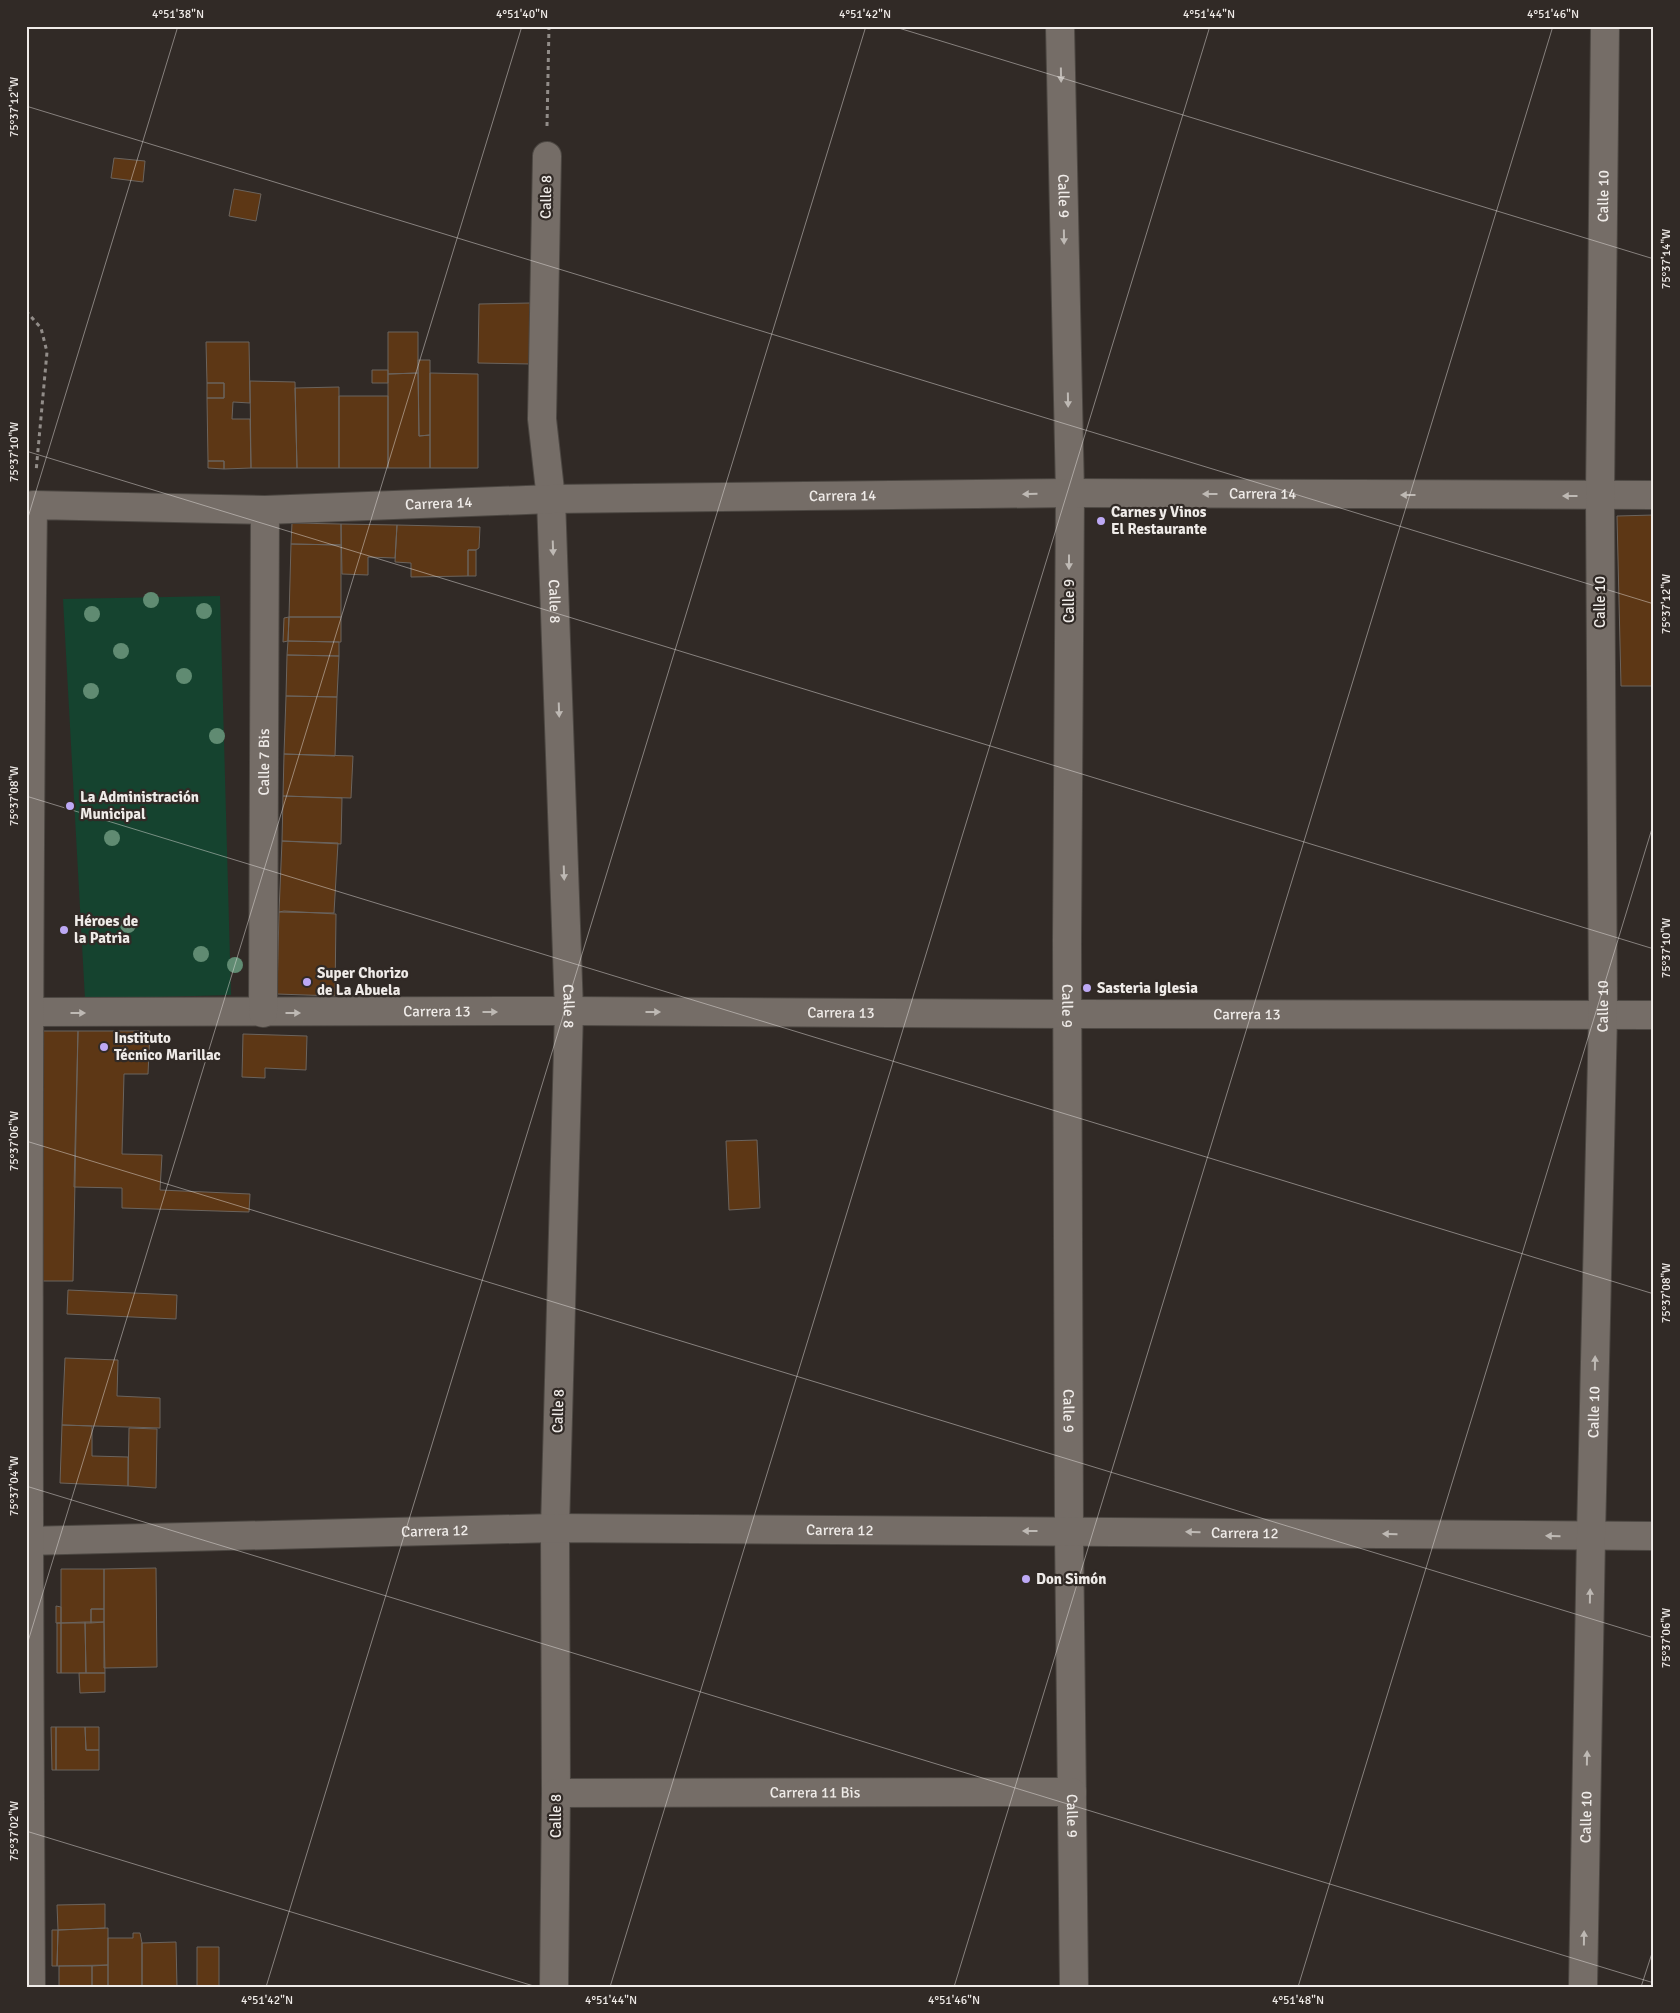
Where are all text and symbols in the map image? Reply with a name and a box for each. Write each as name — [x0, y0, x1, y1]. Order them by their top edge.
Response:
text: 4°51'38"N — [152, 7, 204, 22]
text: 4°51'40"N — [496, 7, 548, 22]
text: 4°51'42"N — [839, 7, 891, 22]
text: 4°51'44"N — [1183, 7, 1235, 22]
text: 4°51'46"N — [1527, 7, 1579, 22]
one-way arrow — [1057, 67, 1065, 83]
text: 75°37'12"W — [7, 77, 22, 137]
street label: Calle 10 — [1594, 170, 1612, 222]
street label: Calle 9 — [1054, 174, 1073, 218]
street label: Calle 8 — [537, 175, 555, 219]
text: 75°37'14"W — [1659, 229, 1674, 289]
one-way arrow — [1061, 230, 1069, 246]
one-way arrow — [1064, 392, 1072, 408]
text: 75°37'10"W — [7, 422, 22, 482]
street label: Carrera 14 — [1229, 485, 1296, 503]
street label: Carrera 14 — [809, 486, 877, 505]
one-way arrow — [1022, 490, 1038, 498]
one-way arrow — [1202, 490, 1218, 498]
one-way arrow — [1399, 491, 1415, 499]
one-way arrow — [1562, 492, 1578, 500]
street label: Carrera 14 — [405, 493, 473, 514]
place label: Carnes y Vinos El Restaurante — [1111, 503, 1207, 538]
marker: Carnes y Vinos El Restaurante — [1095, 515, 1107, 527]
one-way arrow — [549, 540, 557, 556]
one-way arrow — [1065, 555, 1073, 571]
text: 75°37'12"W — [1659, 574, 1674, 634]
street label: Calle 10 — [1591, 576, 1609, 628]
street label: Calle 8 — [545, 579, 564, 624]
street label: Calle 9 — [1060, 579, 1078, 623]
one-way arrow — [555, 703, 563, 719]
street label: Calle 7 Bis — [255, 728, 273, 796]
text: 75°37'08"W — [7, 766, 22, 826]
place label: La Administración Municipal — [80, 788, 199, 823]
marker: La Administración Municipal — [64, 800, 76, 812]
one-way arrow — [560, 865, 568, 881]
place label: Héroes de la Patria — [74, 912, 138, 947]
text: 75°37'10"W — [1659, 918, 1674, 978]
marker: Héroes de la Patria — [58, 924, 70, 936]
place label: Super Chorizo de La Abuela — [317, 964, 409, 999]
marker: Super Chorizo de La Abuela — [301, 976, 313, 988]
place label: Sasteria Iglesia — [1097, 979, 1198, 997]
street label: Calle 10 — [1594, 980, 1612, 1032]
marker: Sasteria Iglesia — [1081, 982, 1093, 994]
street label: Calle 8 — [559, 984, 578, 1028]
street label: Calle 9 — [1058, 984, 1076, 1028]
street label: Carrera 13 — [403, 1002, 471, 1020]
street label: Carrera 13 — [807, 1003, 875, 1022]
street label: Carrera 13 — [1213, 1005, 1281, 1023]
one-way arrow — [482, 1008, 498, 1016]
one-way arrow — [645, 1008, 661, 1016]
one-way arrow — [70, 1009, 86, 1017]
one-way arrow — [285, 1009, 301, 1017]
place label: Instituto Técnico Marillac — [114, 1029, 221, 1064]
marker: Instituto Técnico Marillac — [98, 1041, 110, 1053]
text: 75°37'06"W — [7, 1111, 22, 1171]
text: 75°37'08"W — [1659, 1263, 1674, 1323]
one-way arrow — [1591, 1355, 1599, 1371]
street label: Calle 10 — [1584, 1386, 1603, 1438]
street label: Calle 8 — [548, 1389, 568, 1433]
street label: Calle 9 — [1060, 1389, 1078, 1433]
text: 75°37'04"W — [7, 1456, 22, 1516]
street label: Carrera 12 — [401, 1521, 469, 1541]
street label: Carrera 12 — [806, 1521, 874, 1539]
street label: Carrera 12 — [1211, 1524, 1279, 1542]
one-way arrow — [1022, 1527, 1038, 1535]
one-way arrow — [1184, 1528, 1200, 1536]
one-way arrow — [1382, 1530, 1398, 1538]
one-way arrow — [1544, 1532, 1560, 1540]
place label: Don Simón — [1036, 1570, 1106, 1588]
marker: Don Simón — [1020, 1573, 1032, 1585]
one-way arrow — [1586, 1587, 1594, 1603]
text: 75°37'06"W — [1659, 1608, 1674, 1668]
one-way arrow — [1583, 1750, 1591, 1766]
street label: Carrera 11 Bis — [770, 1783, 861, 1802]
street label: Calle 10 — [1577, 1791, 1595, 1843]
street label: Calle 8 — [547, 1794, 565, 1838]
street label: Calle 9 — [1063, 1794, 1081, 1838]
text: 75°37'02"W — [7, 1801, 22, 1861]
one-way arrow — [1580, 1930, 1588, 1946]
text: 4°51'42"N — [241, 1993, 293, 2008]
text: 4°51'44"N — [585, 1993, 637, 2008]
text: 4°51'46"N — [928, 1993, 980, 2008]
text: 4°51'48"N — [1272, 1993, 1324, 2008]

